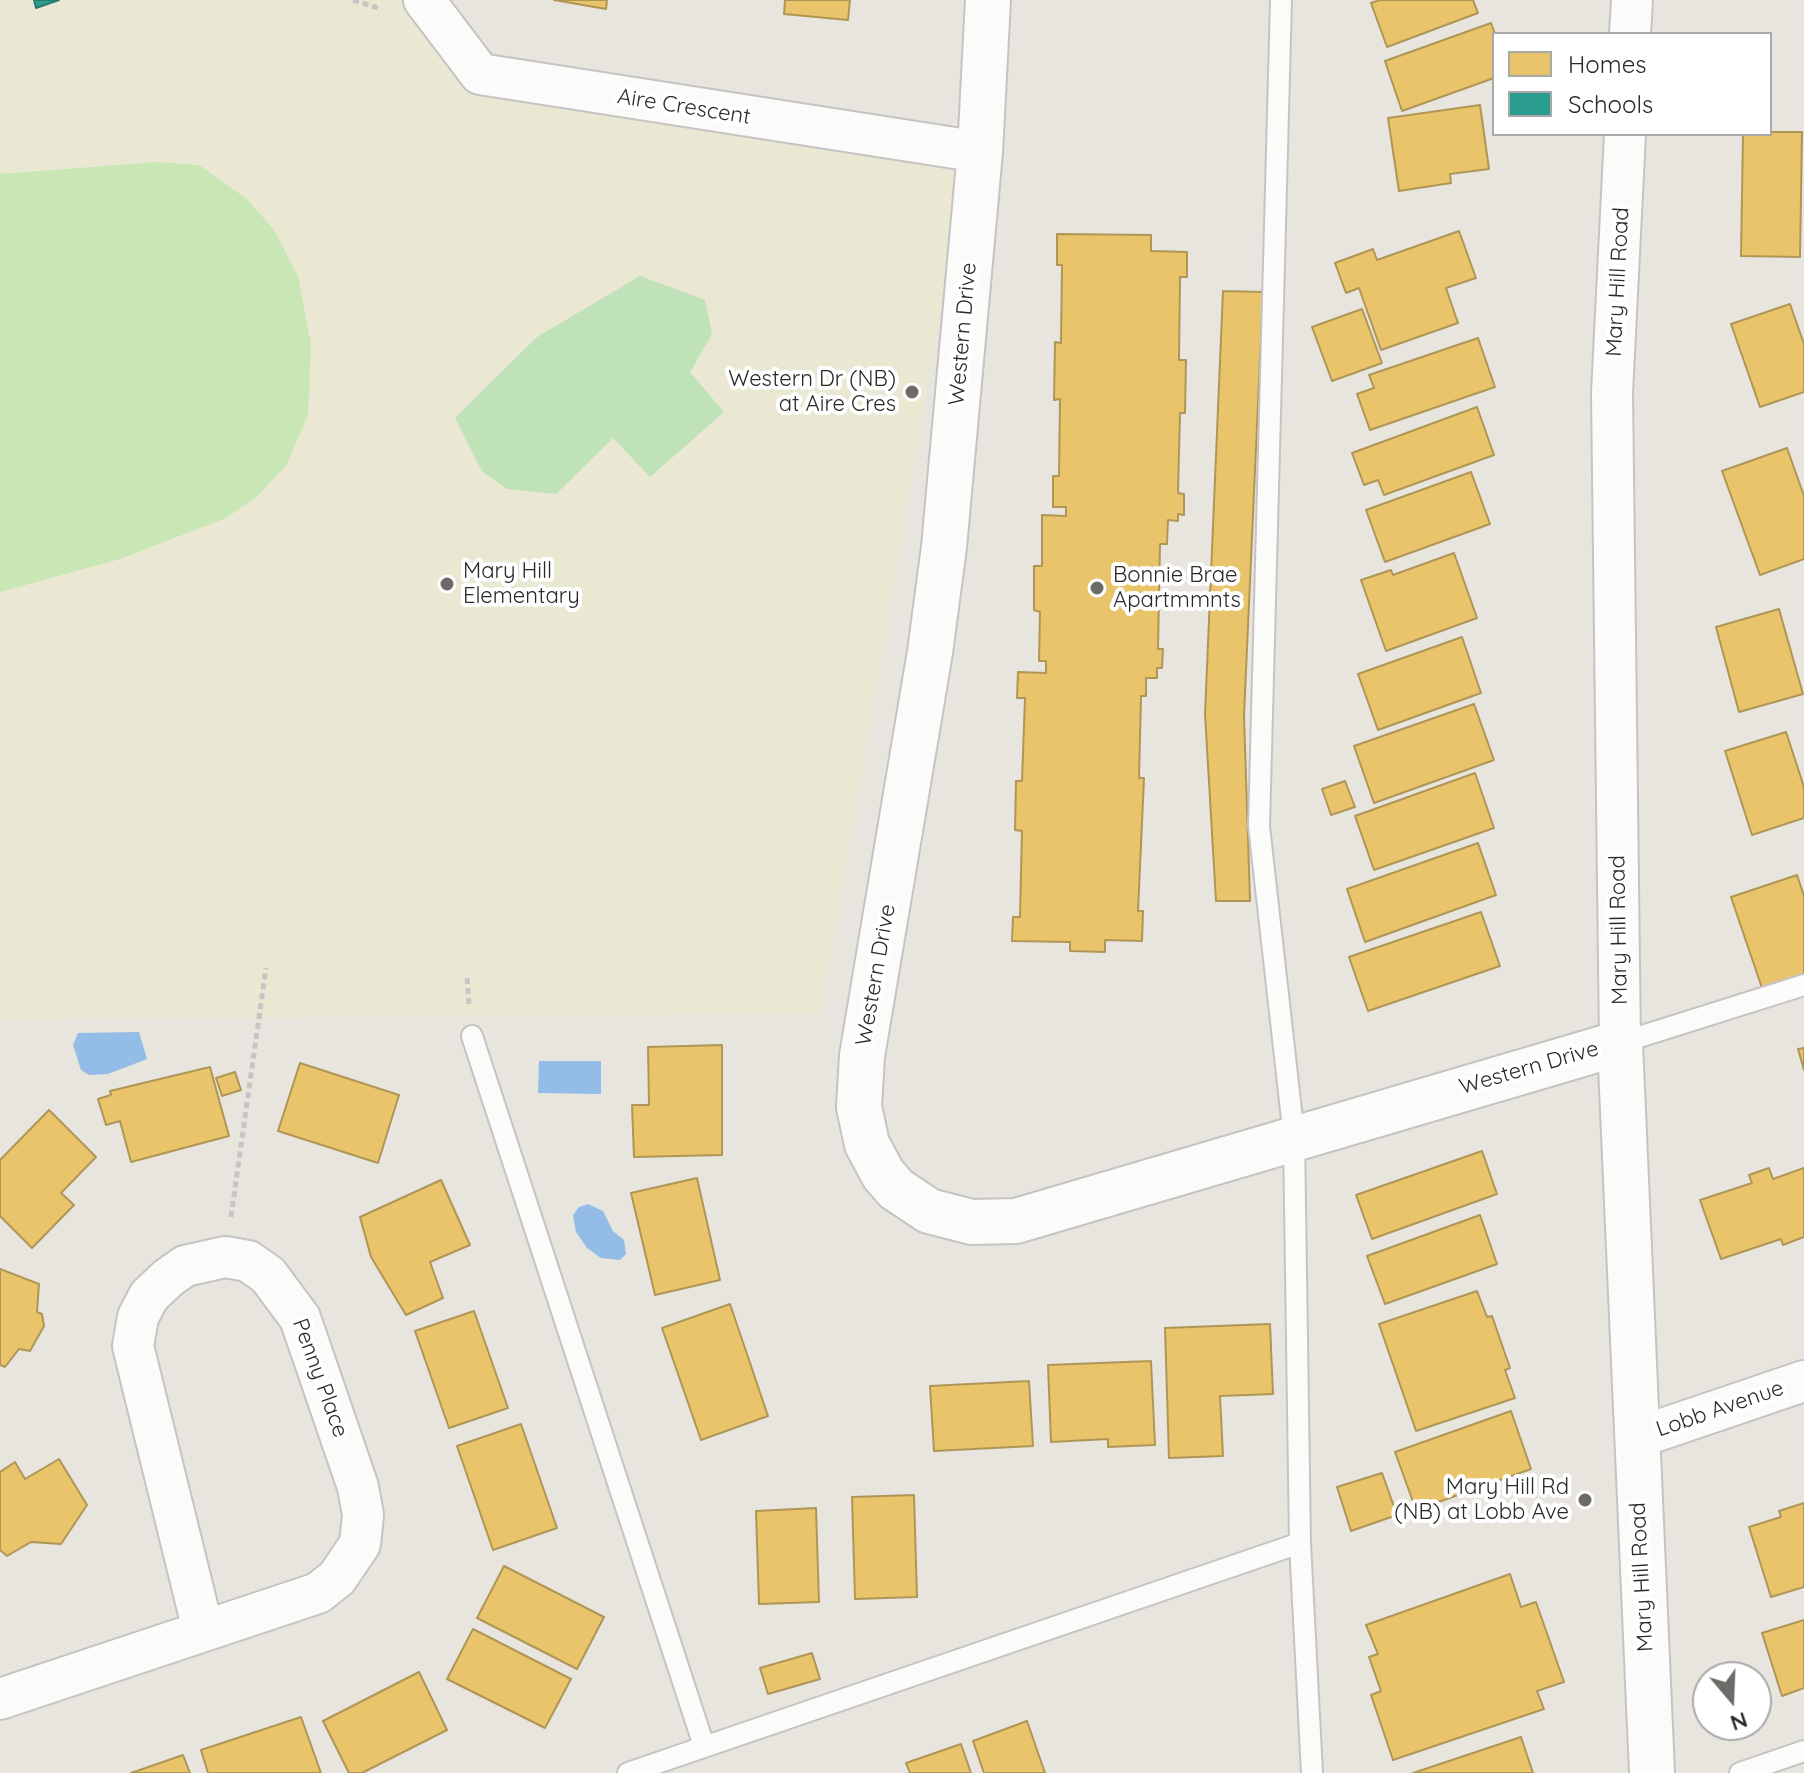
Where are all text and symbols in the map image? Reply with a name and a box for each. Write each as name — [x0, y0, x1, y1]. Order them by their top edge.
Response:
legend — [1492, 32, 1772, 136]
text: Homes — [1568, 49, 1646, 79]
street label: Aire Crescent — [616, 83, 752, 131]
text: Schools — [1568, 89, 1653, 119]
street label: Mary Hill Road — [1601, 207, 1635, 357]
street label: Western Drive — [944, 261, 982, 407]
place label: Western Dr (NB) at Aire Cres — [728, 366, 896, 418]
marker: Western Dr (NB) at Aire Cres — [903, 383, 921, 401]
place label: Mary Hill Elementary — [463, 558, 580, 610]
place label: Bonnie Brae Apartmmnts — [1113, 562, 1241, 614]
marker: Mary Hill Elementary — [438, 575, 456, 593]
marker: Bonnie Brae Apartmmnts — [1088, 579, 1106, 597]
street label: Mary Hill Road — [1604, 855, 1634, 1005]
street label: Western Drive — [851, 902, 901, 1048]
street label: Western Drive — [1456, 1036, 1602, 1100]
street label: Penny Place — [286, 1315, 354, 1441]
street label: Lobb Avenue — [1653, 1375, 1787, 1443]
place label: Mary Hill Rd (NB) at Lobb Ave — [1394, 1474, 1569, 1526]
marker: Mary Hill Rd (NB) at Lobb Ave — [1576, 1491, 1594, 1509]
street label: Mary Hill Road — [1625, 1502, 1659, 1652]
north arrow — [1692, 1661, 1772, 1741]
text: N — [1727, 1706, 1751, 1738]

